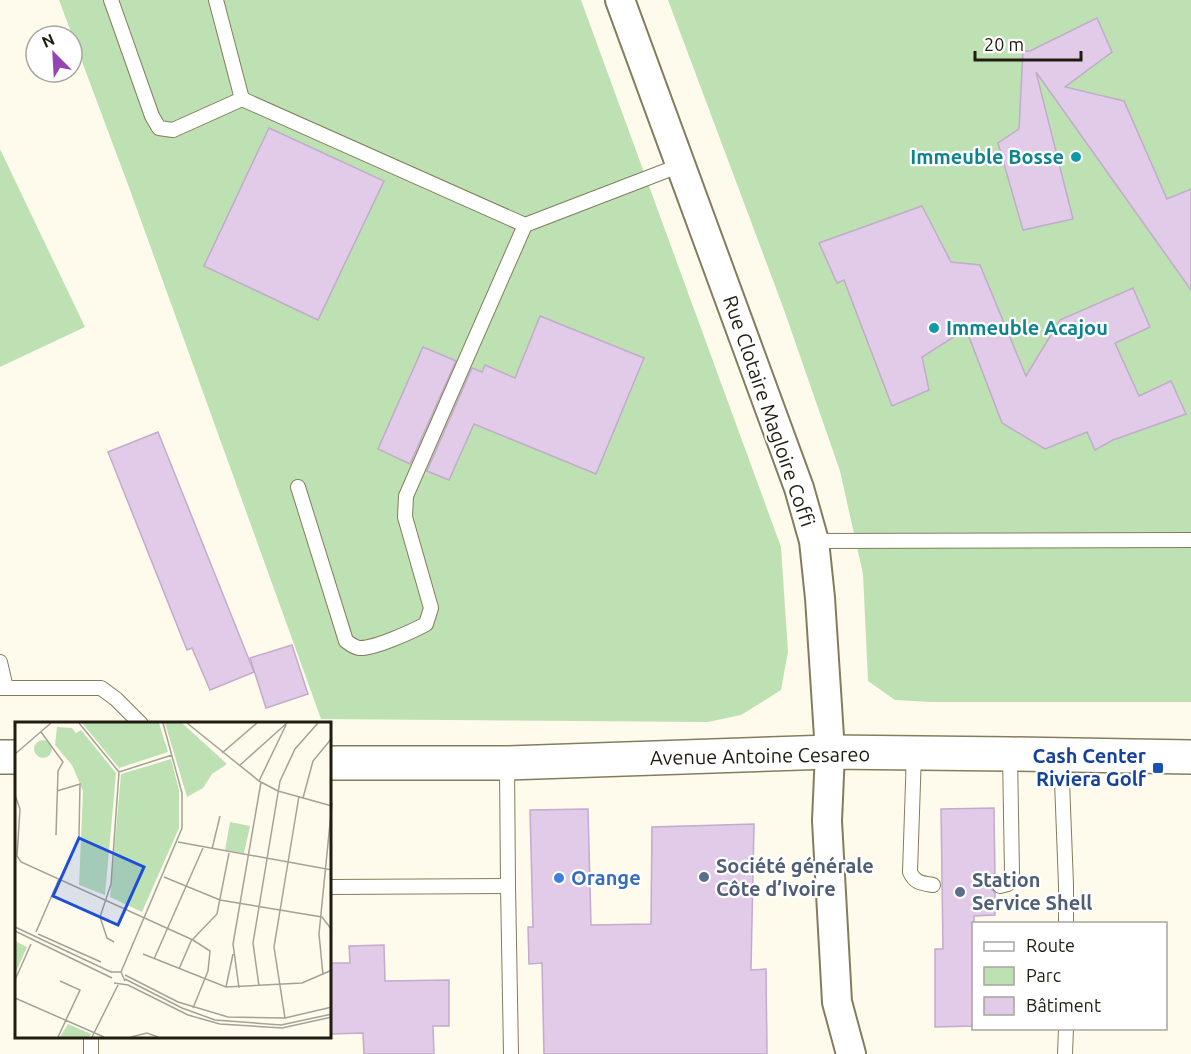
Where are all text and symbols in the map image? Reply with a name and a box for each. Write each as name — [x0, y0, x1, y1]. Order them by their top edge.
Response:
north arrow — [24, 24, 84, 84]
scale bar — [975, 24, 1082, 62]
text: N — [39, 30, 57, 51]
text: 20 m — [984, 34, 1024, 54]
place label: Immeuble Bosse — [910, 145, 1064, 168]
marker: Immeuble Bosse — [1069, 150, 1083, 164]
street label: Rue Clotaire Magloire Coffi — [719, 292, 820, 529]
place label: Immeuble Acajou — [946, 316, 1108, 339]
marker: Immeuble Acajou — [927, 321, 941, 335]
inset map — [15, 722, 332, 1039]
street label: Avenue Antoine Cesareo — [650, 742, 870, 769]
place label: Cash Center Riviera Golf — [1032, 744, 1147, 790]
marker: Cash Center Riviera Golf — [1151, 761, 1165, 775]
place label: Société générale Côte d’Ivoire — [716, 854, 874, 900]
place label: Orange — [571, 866, 641, 889]
place label: Station Service Shell — [972, 868, 1092, 914]
marker: Société générale Côte d’Ivoire — [697, 870, 711, 884]
marker: Orange — [552, 871, 566, 885]
marker: Station Service Shell — [953, 885, 967, 899]
legend — [972, 922, 1167, 1030]
text: Route — [1026, 935, 1075, 955]
text: Parc — [1026, 965, 1061, 985]
text: Bâtiment — [1026, 995, 1101, 1015]

